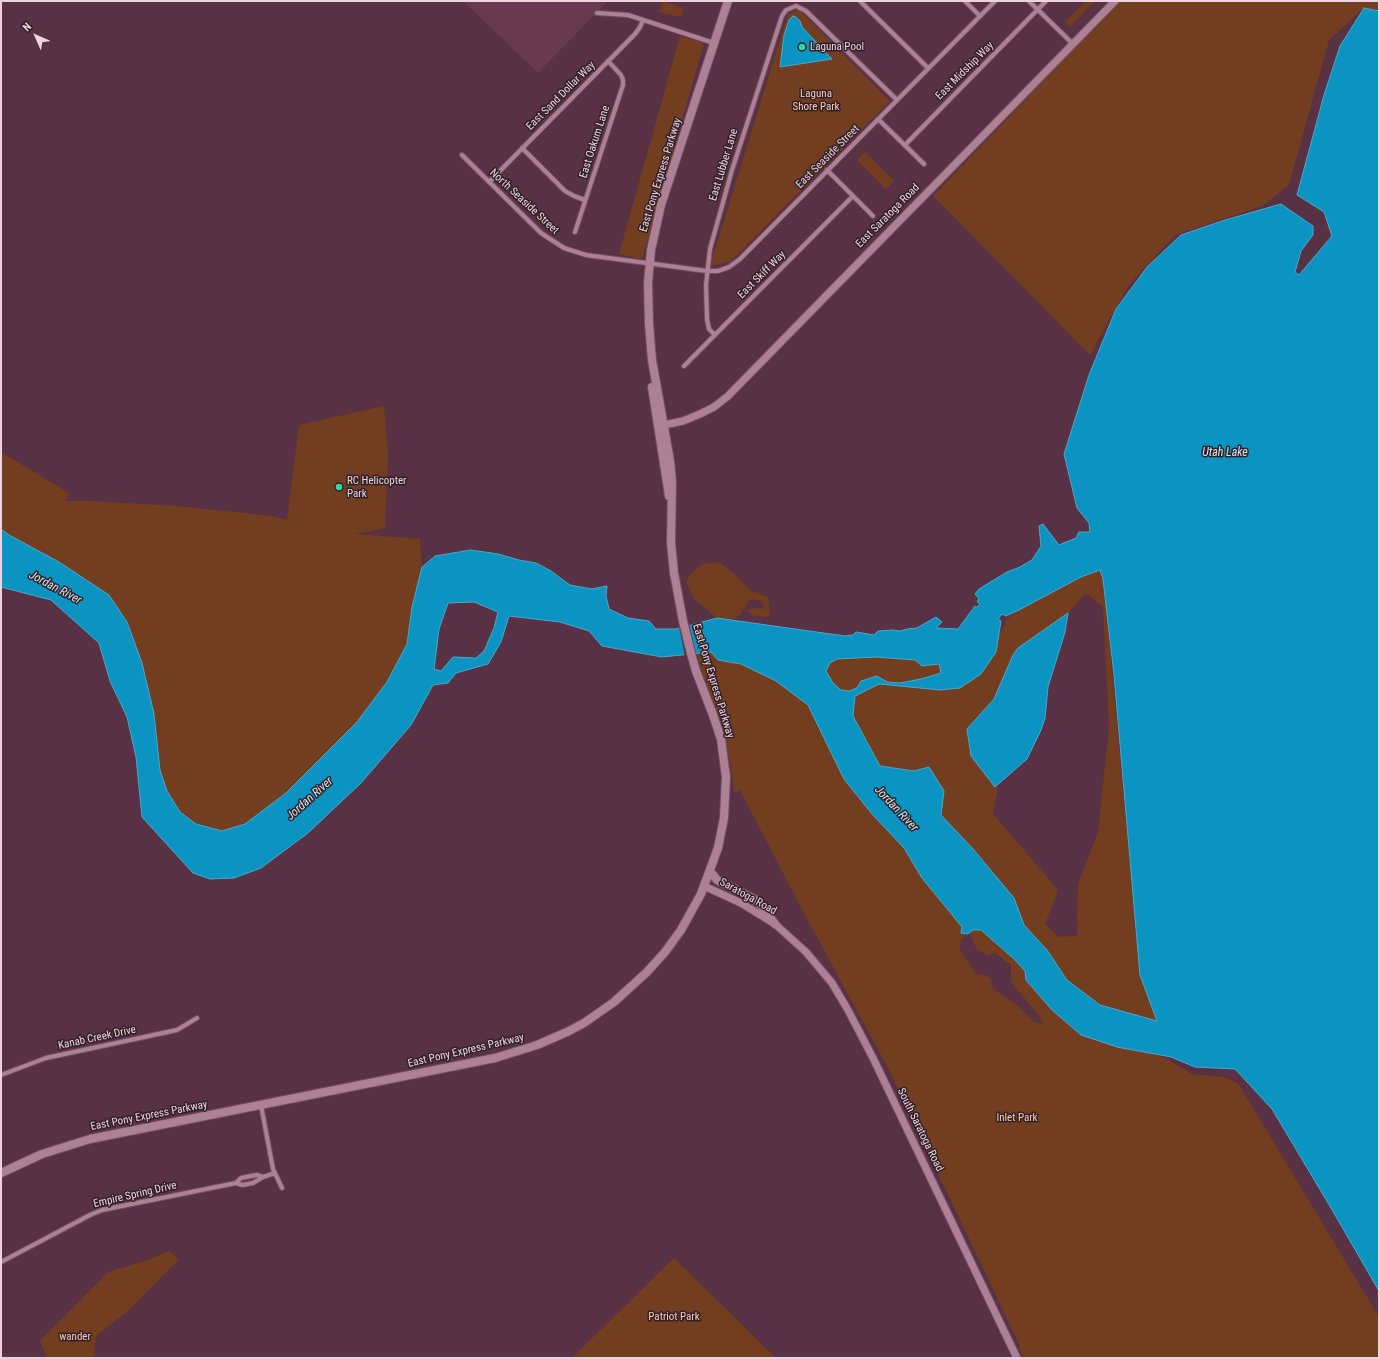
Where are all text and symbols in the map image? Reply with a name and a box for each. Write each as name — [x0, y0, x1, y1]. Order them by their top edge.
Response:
north arrow — [16, 16, 56, 56]
text: N — [20, 20, 34, 34]
street label: East Midship Way — [933, 39, 997, 103]
place label: Laguna Pool — [810, 40, 864, 54]
marker: Laguna Pool — [797, 42, 807, 52]
street label: East Sand Dollar Way — [524, 59, 598, 133]
park label: Laguna Shore Park — [792, 87, 840, 113]
street label: East Oakum Lane — [577, 104, 613, 180]
street label: East Pony Express Parkway — [637, 116, 685, 234]
street label: East Seaside Street — [794, 123, 862, 191]
street label: East Lubber Lane — [707, 127, 741, 203]
street label: North Seaside Street — [487, 167, 561, 237]
street label: East Saratoga Road — [853, 181, 923, 251]
street label: East Skiff Way — [735, 248, 789, 302]
water label: Utah Lake — [1202, 446, 1248, 460]
place label: RC Helicopter Park — [347, 474, 406, 500]
marker: RC Helicopter Park — [334, 482, 344, 492]
water label: Jordan River — [26, 568, 84, 608]
street label: East Pony Express Parkway — [689, 622, 737, 740]
water label: Jordan River — [284, 774, 336, 824]
water label: Jordan River — [871, 783, 921, 835]
street label: Saratoga Road — [717, 876, 779, 918]
street label: Kanab Creek Drive — [57, 1023, 137, 1053]
street label: East Pony Express Parkway — [407, 1031, 525, 1071]
street label: South Saratoga Road — [894, 1086, 946, 1174]
street label: East Pony Express Parkway — [89, 1098, 209, 1134]
park label: Inlet Park — [996, 1111, 1038, 1125]
street label: Empire Spring Drive — [92, 1179, 178, 1211]
park label: Patriot Park — [648, 1310, 700, 1324]
park label: wander — [59, 1330, 91, 1344]

